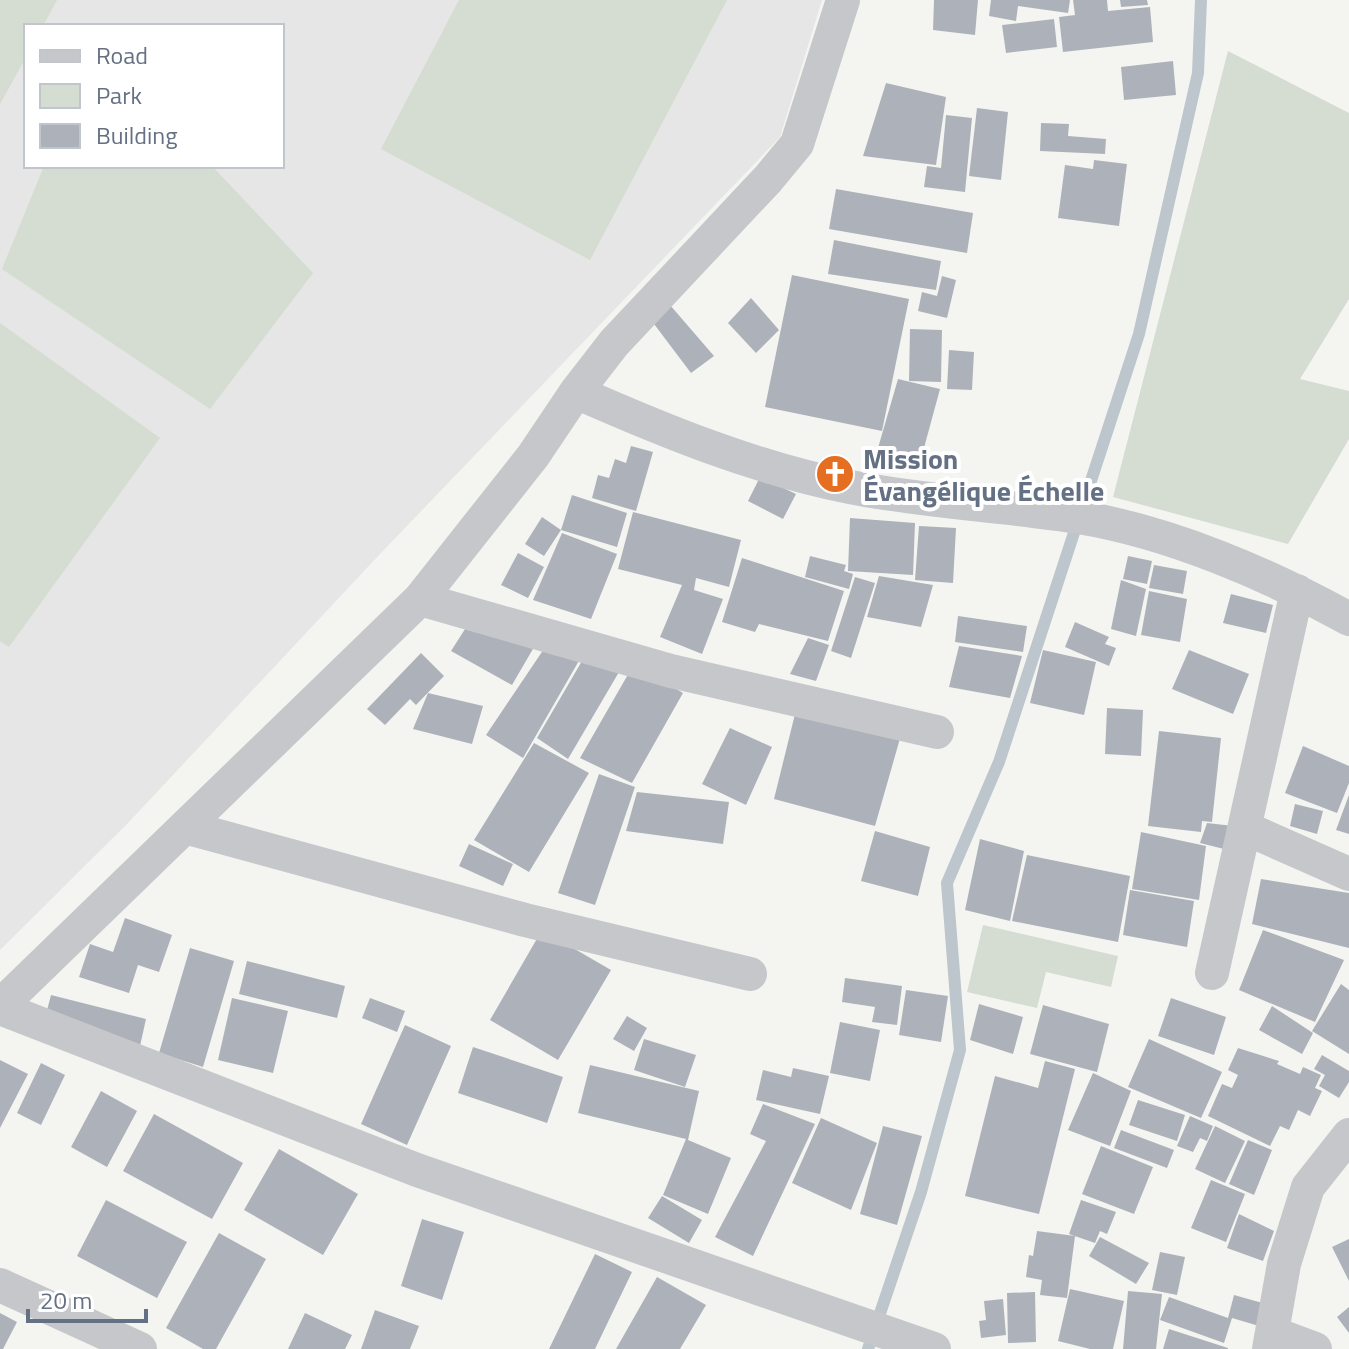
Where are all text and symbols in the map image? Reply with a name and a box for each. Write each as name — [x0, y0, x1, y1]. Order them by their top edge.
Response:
legend — [24, 24, 284, 168]
text: Road — [96, 37, 148, 73]
text: Park — [96, 77, 142, 113]
text: Building — [96, 117, 178, 153]
place label: Mission Évangélique Échelle — [863, 437, 1104, 512]
church icon: Mission Évangélique Échelle — [814, 453, 856, 495]
scale bar — [28, 1273, 146, 1323]
text: 20 m — [40, 1282, 92, 1318]

